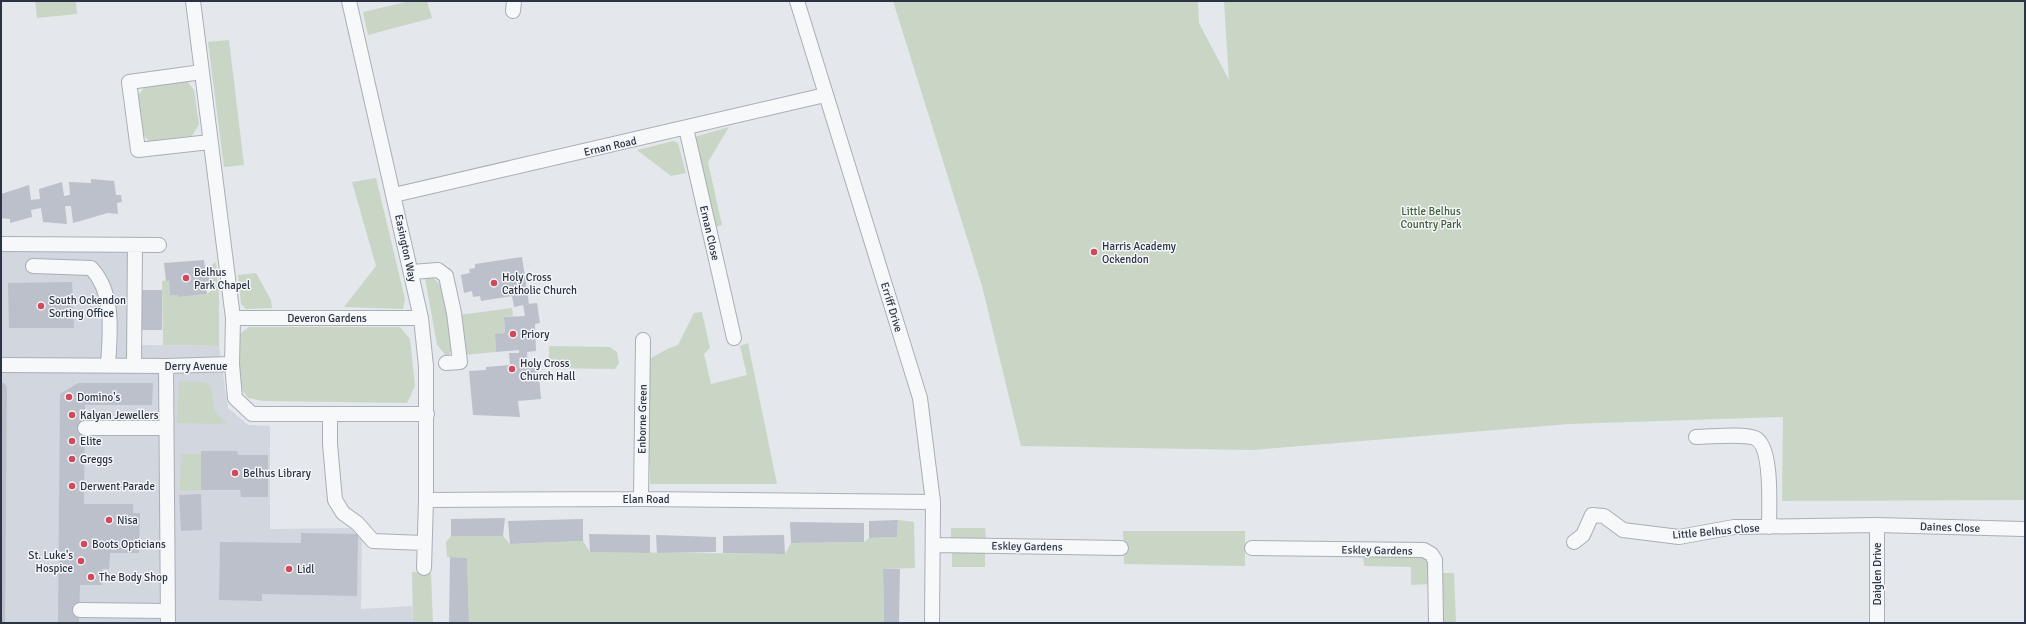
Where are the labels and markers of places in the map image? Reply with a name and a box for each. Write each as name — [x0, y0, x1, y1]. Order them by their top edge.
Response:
place label: Harris Academy Ockendon — [1102, 240, 1177, 266]
marker: Harris Academy Ockendon — [1089, 247, 1099, 257]
place label: Belhus Park Chapel — [194, 266, 250, 292]
place label: Holy Cross Catholic Church — [502, 271, 577, 297]
marker: Belhus Park Chapel — [181, 273, 191, 283]
marker: Holy Cross Catholic Church — [489, 278, 499, 288]
place label: South Ockendon Sorting Office — [49, 294, 126, 320]
marker: South Ockendon Sorting Office — [36, 301, 46, 311]
place label: Priory — [521, 328, 550, 341]
marker: Priory — [508, 329, 518, 339]
place label: Holy Cross Church Hall — [520, 357, 575, 383]
marker: Holy Cross Church Hall — [507, 364, 517, 374]
place label: Domino's — [77, 391, 121, 404]
marker: Domino's — [64, 392, 74, 402]
place label: Kalyan Jewellers — [80, 409, 159, 422]
marker: Kalyan Jewellers — [67, 410, 77, 420]
place label: Elite — [80, 435, 102, 448]
marker: Elite — [67, 436, 77, 446]
place label: Greggs — [80, 453, 113, 466]
marker: Greggs — [67, 454, 77, 464]
place label: Belhus Library — [243, 467, 312, 480]
marker: Belhus Library — [230, 468, 240, 478]
place label: Derwent Parade — [80, 480, 155, 493]
marker: Derwent Parade — [67, 481, 77, 491]
place label: Nisa — [117, 514, 138, 527]
marker: Nisa — [104, 515, 114, 525]
place label: Boots Opticians — [92, 538, 166, 551]
marker: Boots Opticians — [79, 539, 89, 549]
place label: St. Luke's Hospice — [28, 549, 73, 575]
marker: St. Luke's Hospice — [76, 556, 86, 566]
place label: Lidl — [297, 563, 315, 576]
marker: Lidl — [284, 564, 294, 574]
place label: The Body Shop — [99, 571, 168, 584]
marker: The Body Shop — [86, 572, 96, 582]

